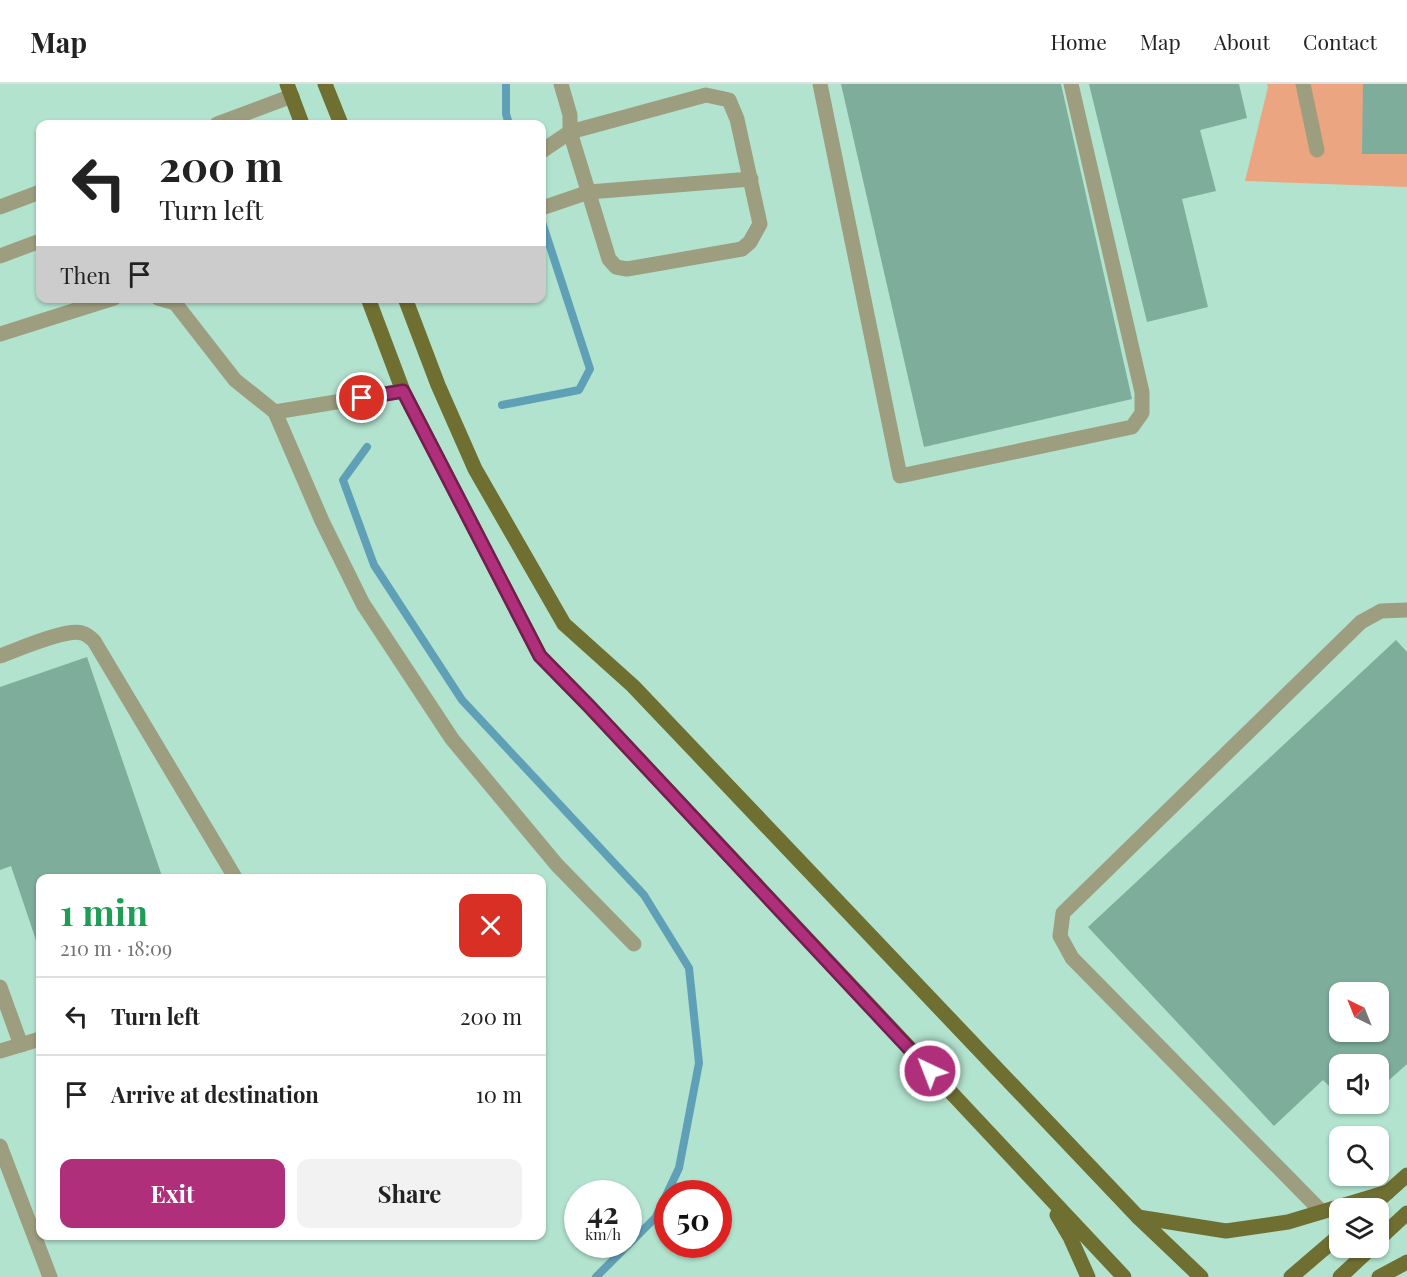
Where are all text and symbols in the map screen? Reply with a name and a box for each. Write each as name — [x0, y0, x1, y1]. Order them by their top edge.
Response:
text: Map — [30, 23, 87, 60]
text: Home — [1051, 27, 1107, 55]
text: Map — [1140, 27, 1181, 55]
text: About — [1214, 27, 1270, 55]
text: Contact — [1303, 27, 1377, 55]
text: 200 m — [159, 137, 283, 193]
icon: left — [60, 144, 138, 222]
text: Turn left — [159, 191, 263, 227]
icon: arrive — [123, 258, 156, 291]
text: Then — [60, 260, 111, 290]
pin — [336, 372, 387, 423]
icon: arrive — [345, 381, 378, 414]
text: 1 min — [60, 887, 148, 935]
button: close — [459, 894, 522, 957]
text: 210 m · 18:09 — [60, 934, 172, 961]
north arrow — [1329, 982, 1389, 1042]
map controls — [1329, 982, 1389, 1258]
icon: left — [60, 1000, 93, 1033]
text: Turn left — [111, 1001, 200, 1031]
text: 200 m — [460, 1001, 522, 1031]
position arrow — [898, 1039, 962, 1103]
button: sound — [1329, 1054, 1389, 1114]
icon: arrive — [60, 1078, 93, 1111]
text: Arrive at destination — [111, 1079, 319, 1109]
text: 10 m — [476, 1079, 522, 1109]
button: search — [1329, 1126, 1389, 1186]
button: Exit — [60, 1159, 285, 1228]
button: Share — [297, 1159, 522, 1228]
speed limit sign: 50 — [654, 1180, 732, 1258]
text: 42 — [587, 1192, 619, 1232]
button: layers — [1329, 1198, 1389, 1258]
text: km/h — [585, 1224, 621, 1244]

